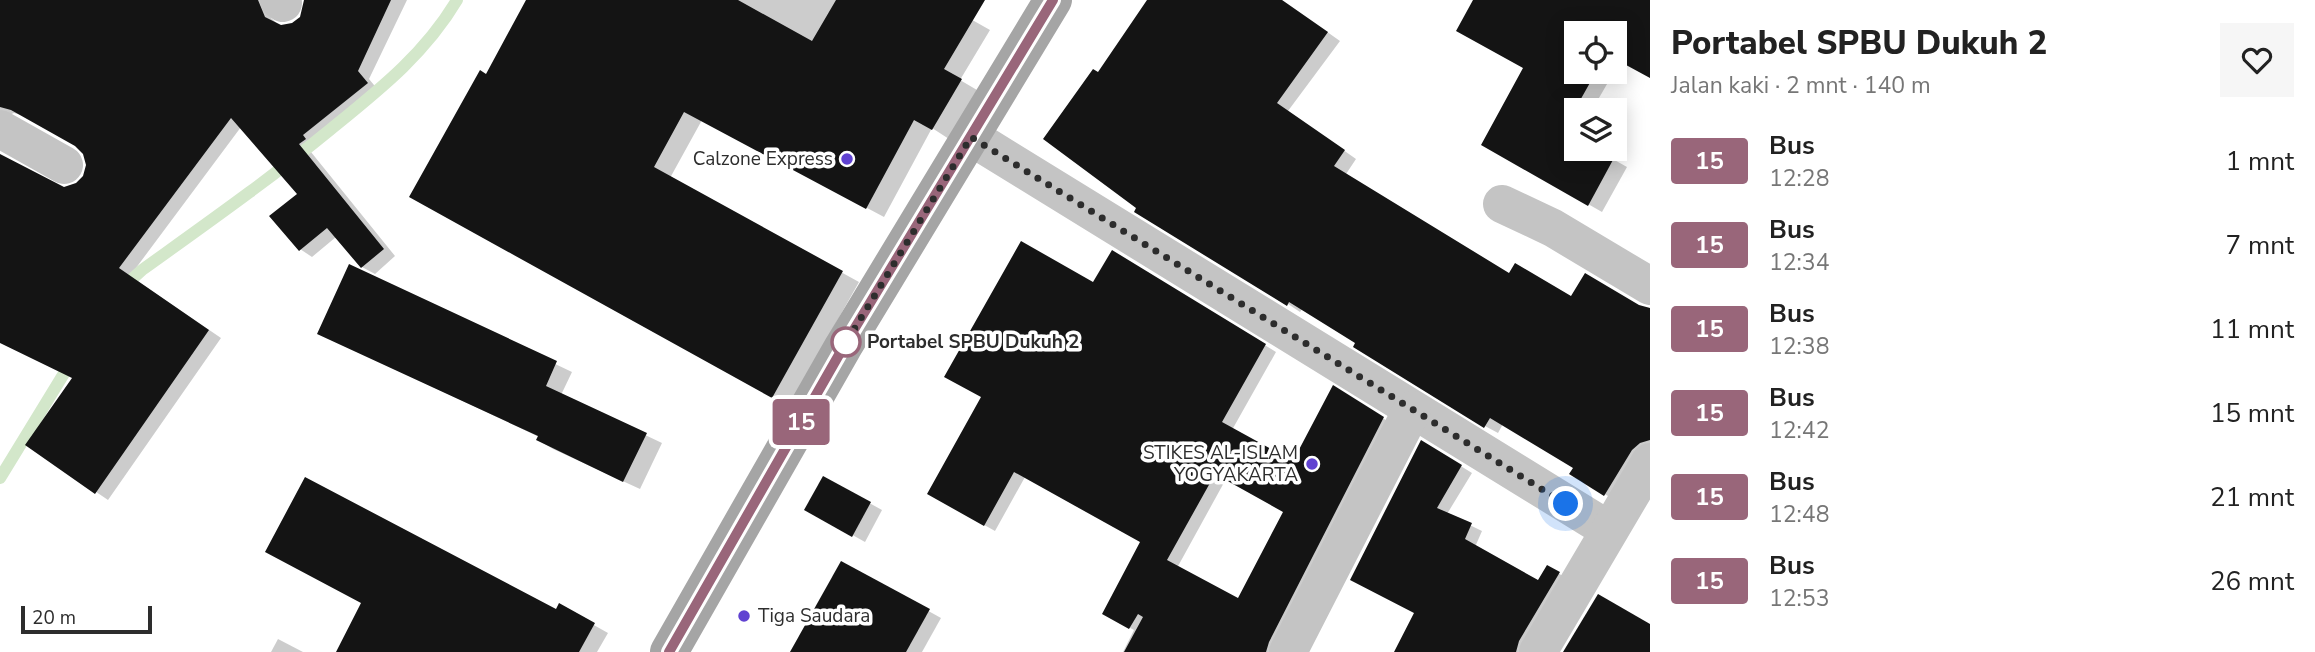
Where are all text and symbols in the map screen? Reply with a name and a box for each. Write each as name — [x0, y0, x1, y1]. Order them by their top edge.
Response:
map controls — [1564, 21, 1627, 161]
button: locate — [1564, 21, 1627, 84]
text: Portabel SPBU Dukuh 2 — [1671, 21, 2047, 66]
button: heart — [2220, 23, 2294, 97]
text: Jalan kaki · 2 mnt · 140 m — [1671, 70, 1931, 101]
button: layers — [1564, 98, 1627, 161]
text: Bus — [1769, 128, 1815, 163]
text: 1 mnt — [2226, 144, 2294, 179]
text: 15 — [1695, 145, 1724, 177]
place label: Calzone Express — [693, 146, 833, 172]
marker: Calzone Express — [839, 151, 855, 167]
text: 12:28 — [1769, 163, 1829, 194]
text: Bus — [1769, 212, 1815, 247]
text: 7 mnt — [2226, 228, 2294, 263]
text: 15 — [1695, 229, 1724, 261]
text: 12:34 — [1769, 247, 1829, 278]
text: Bus — [1769, 296, 1815, 331]
text: 11 mnt — [2210, 312, 2294, 347]
text: 15 — [1695, 313, 1724, 345]
marker: Portabel SPBU Dukuh 2 — [831, 327, 861, 357]
place label: Portabel SPBU Dukuh 2 — [867, 329, 1079, 355]
text: 12:38 — [1769, 331, 1829, 362]
text: Bus — [1769, 380, 1815, 415]
text: 15 mnt — [2210, 396, 2294, 431]
text: 15 — [1695, 397, 1724, 429]
line badge: 15 — [770, 399, 832, 445]
text: 15 — [787, 406, 815, 438]
text: 12:42 — [1769, 415, 1829, 446]
place label: STIKES AL-ISLAM YOGYAKARTA — [1143, 440, 1298, 488]
marker: STIKES AL-ISLAM YOGYAKARTA — [1304, 456, 1320, 472]
text: Bus — [1769, 464, 1815, 499]
text: 21 mnt — [2210, 480, 2294, 515]
text: 15 — [1695, 481, 1724, 513]
your location — [1548, 486, 1583, 521]
text: 12:48 — [1769, 499, 1829, 530]
text: Bus — [1769, 548, 1815, 583]
text: 26 mnt — [2210, 564, 2294, 599]
text: 15 — [1695, 565, 1724, 597]
text: 12:53 — [1769, 583, 1829, 614]
scale bar — [21, 603, 152, 635]
place label: Tiga Saudara — [758, 603, 870, 629]
text: 20 m — [32, 605, 76, 631]
marker: Tiga Saudara — [736, 608, 752, 624]

